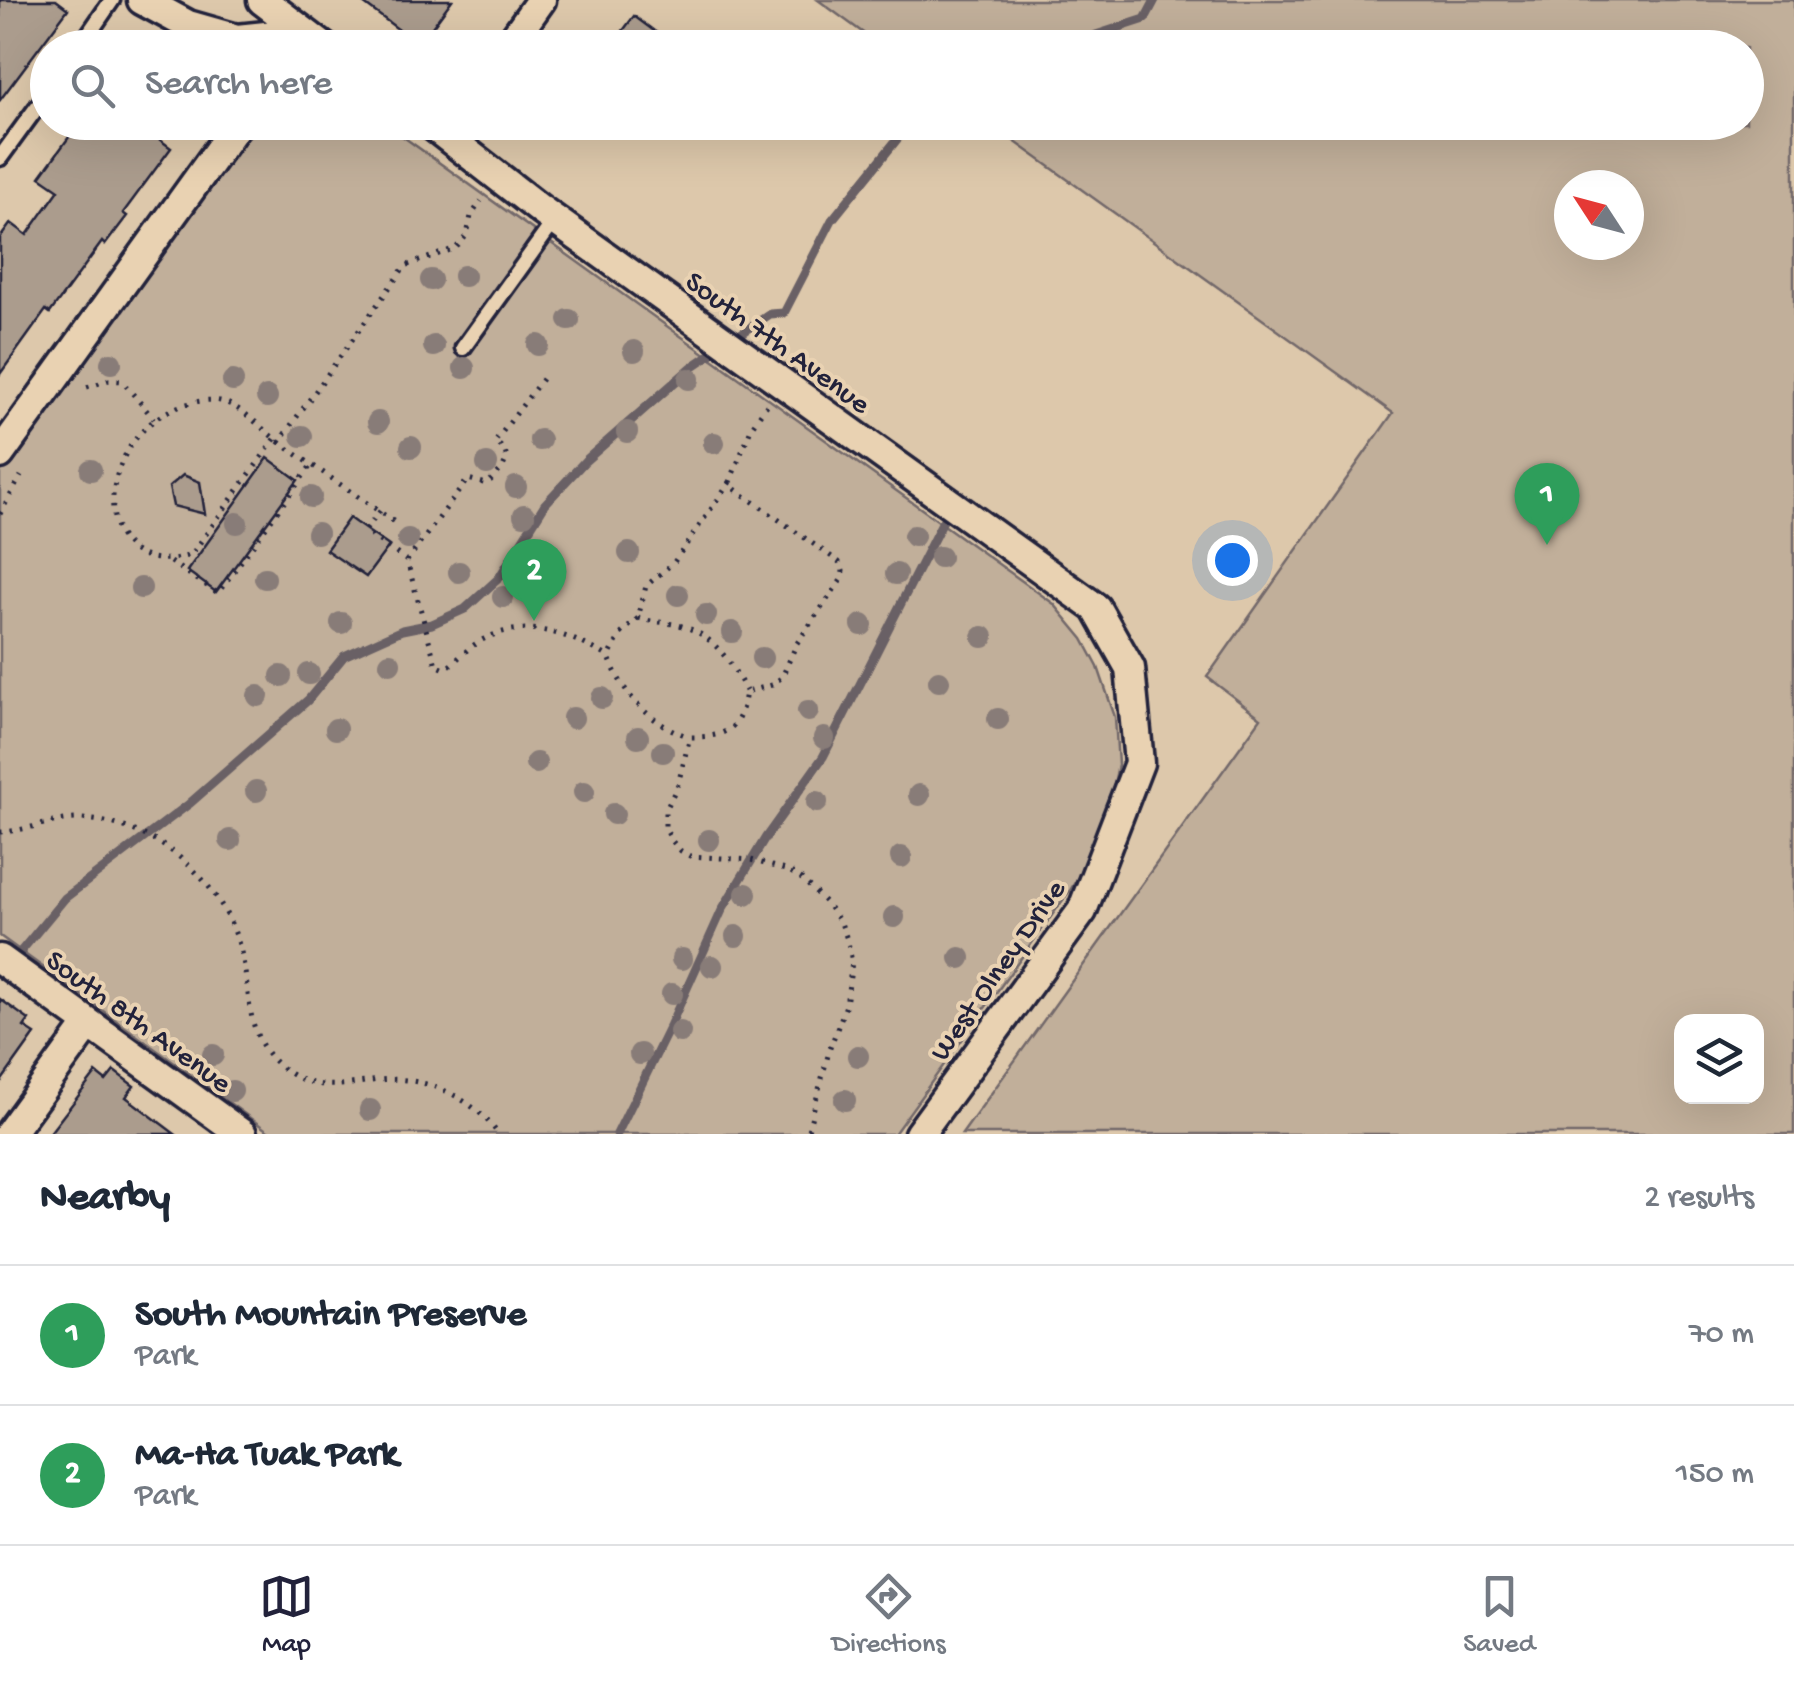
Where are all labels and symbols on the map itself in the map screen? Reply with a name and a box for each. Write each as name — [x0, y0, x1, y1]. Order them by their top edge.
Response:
north arrow — [1554, 170, 1644, 260]
street label: South 7th Avenue — [677, 266, 876, 424]
pin: 1 — [1514, 462, 1580, 545]
your location — [1207, 535, 1258, 586]
pin: 2 — [502, 538, 566, 621]
street label: West Olney Drive — [924, 874, 1075, 1069]
street label: South 8th Avenue — [38, 944, 238, 1103]

